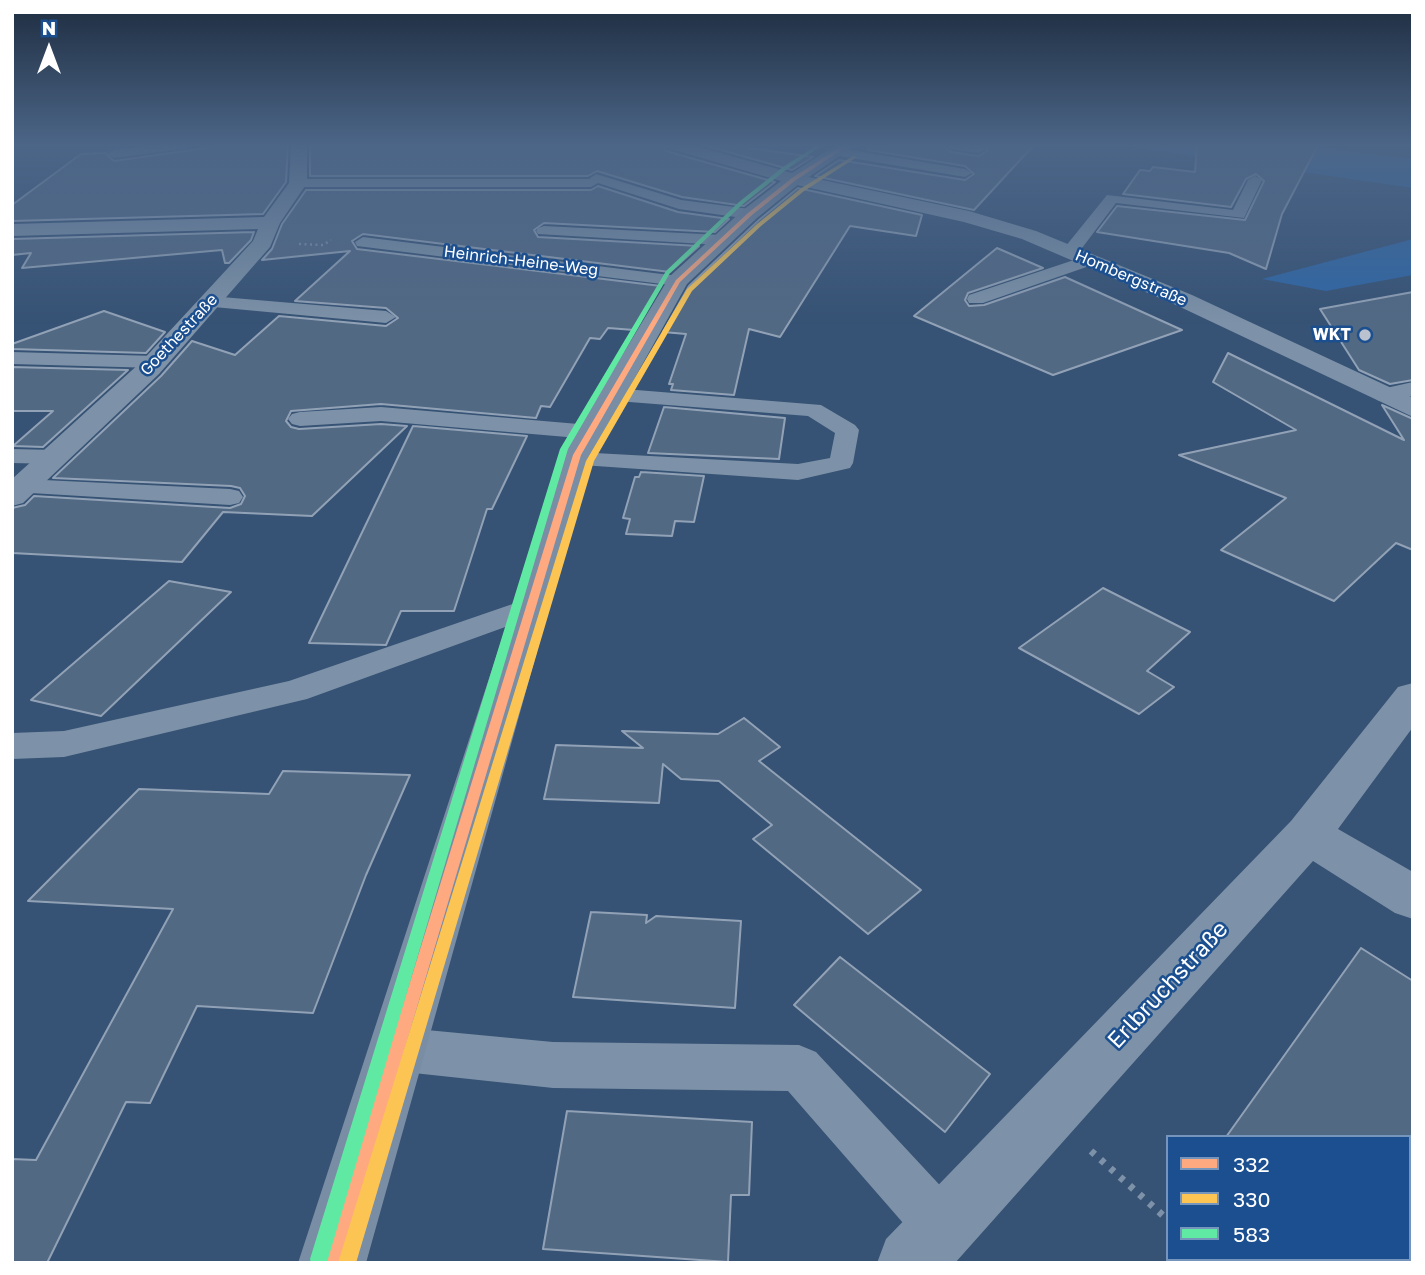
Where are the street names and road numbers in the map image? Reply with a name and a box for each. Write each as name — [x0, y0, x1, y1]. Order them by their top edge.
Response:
street label: Heinrich-Heine-Weg — [443, 242, 599, 280]
street label: Hombergstraße — [1072, 246, 1190, 310]
street label: Goethestraße — [136, 290, 222, 380]
street label: Erlbruchstraße — [1102, 916, 1234, 1054]

